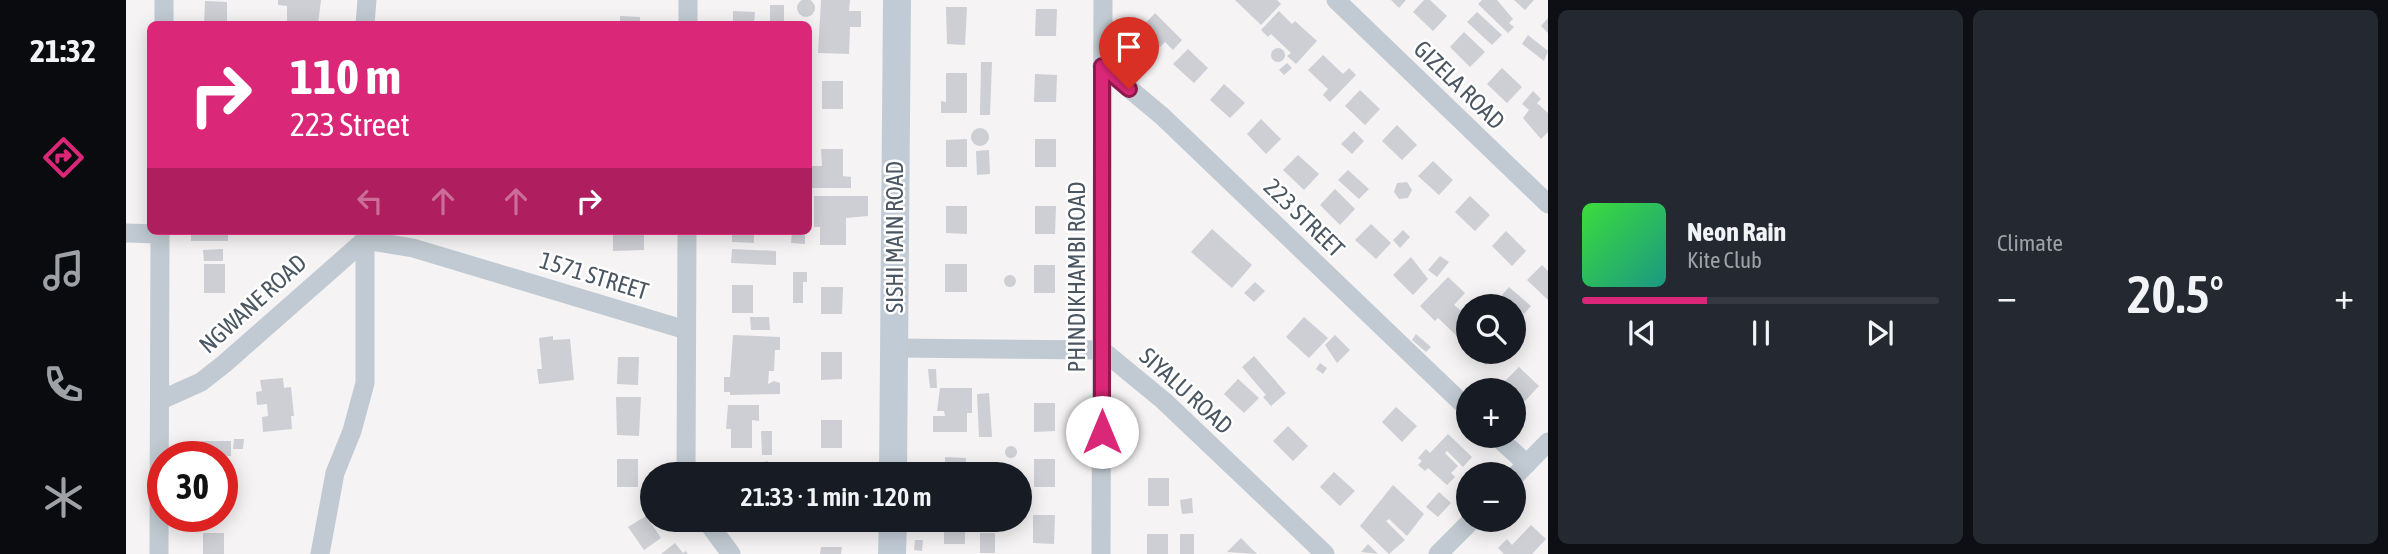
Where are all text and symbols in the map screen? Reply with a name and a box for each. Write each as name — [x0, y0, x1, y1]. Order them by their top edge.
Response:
pin — [1099, 17, 1159, 89]
icon: arrive — [1110, 28, 1148, 66]
text: 21:32 — [30, 32, 96, 69]
street label: GIZELA ROAD — [1409, 35, 1510, 134]
text: 110 m — [290, 48, 401, 104]
icon: right — [175, 49, 266, 140]
text: 223 Street — [290, 106, 410, 143]
icon: directions — [39, 133, 88, 182]
street label: SISHI MAIN ROAD — [881, 161, 908, 313]
street label: 223 STREET — [1259, 173, 1350, 263]
icon: left — [351, 182, 389, 220]
icon: ahead — [424, 182, 462, 220]
icon: ahead — [497, 182, 535, 220]
icon: right — [570, 182, 608, 220]
street label: PHINDIKHAMBI ROAD — [1063, 182, 1090, 372]
text: Neon Rain — [1687, 217, 1786, 247]
text: Climate — [1997, 230, 2063, 256]
icon: music — [39, 246, 88, 295]
street label: 1571 STREET — [537, 246, 652, 305]
text: Kite Club — [1687, 247, 1762, 273]
street label: NGWANE ROAD — [194, 249, 312, 359]
text: 20.5° — [2127, 264, 2224, 324]
text: − — [1997, 274, 2017, 317]
text: + — [2334, 274, 2354, 317]
map controls — [1456, 294, 1526, 532]
button: search — [1456, 294, 1526, 364]
icon: previous — [1623, 314, 1661, 352]
icon: pause — [1742, 314, 1780, 352]
icon: next — [1861, 314, 1899, 352]
street label: SIYALU ROAD — [1135, 342, 1238, 439]
icon: phone — [39, 360, 88, 409]
button: + — [1456, 378, 1526, 448]
position arrow — [1065, 395, 1139, 469]
speed limit sign: 30 — [147, 441, 238, 532]
button: − — [1456, 462, 1526, 532]
icon: climate — [39, 473, 88, 522]
text: 21:33 · 1 min · 120 m — [741, 482, 931, 512]

